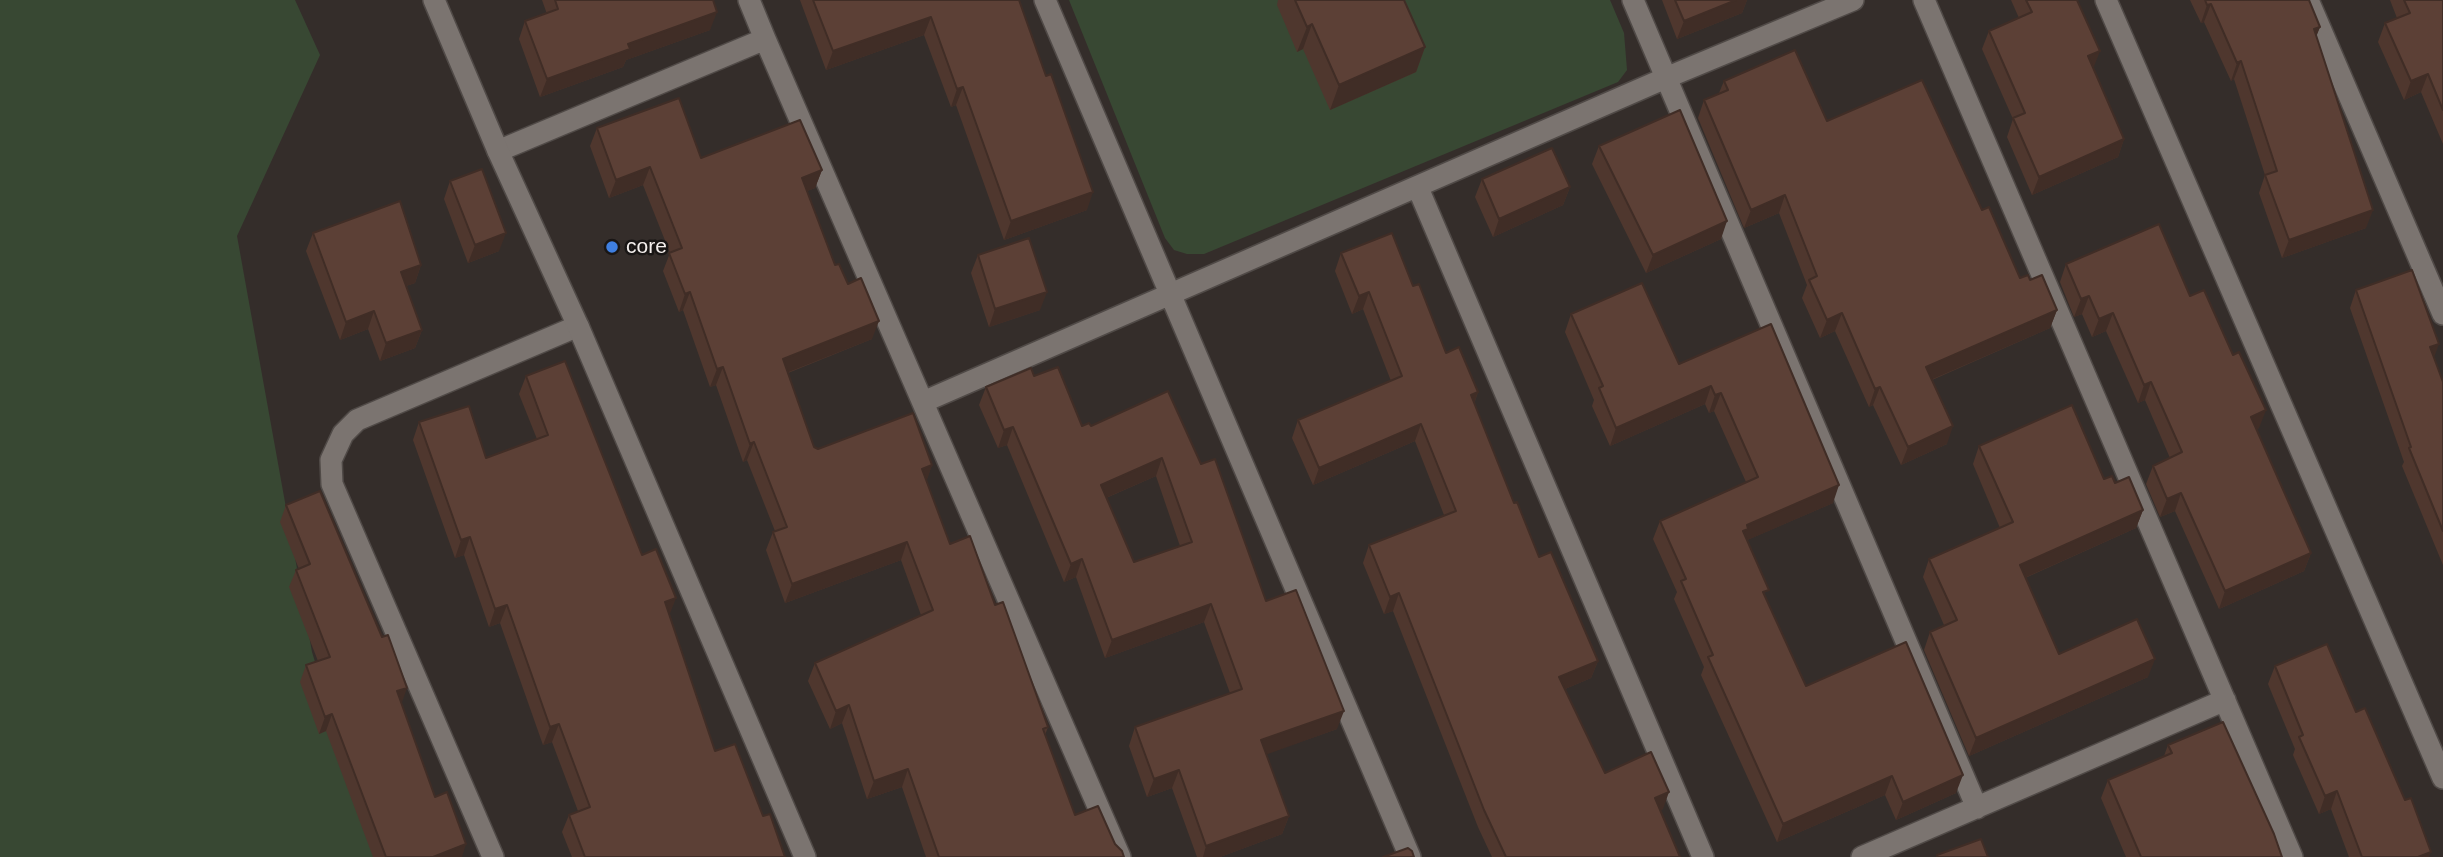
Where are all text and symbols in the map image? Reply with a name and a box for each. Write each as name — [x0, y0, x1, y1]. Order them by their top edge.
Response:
place label: core — [626, 234, 667, 260]
marker: core — [604, 239, 620, 255]

